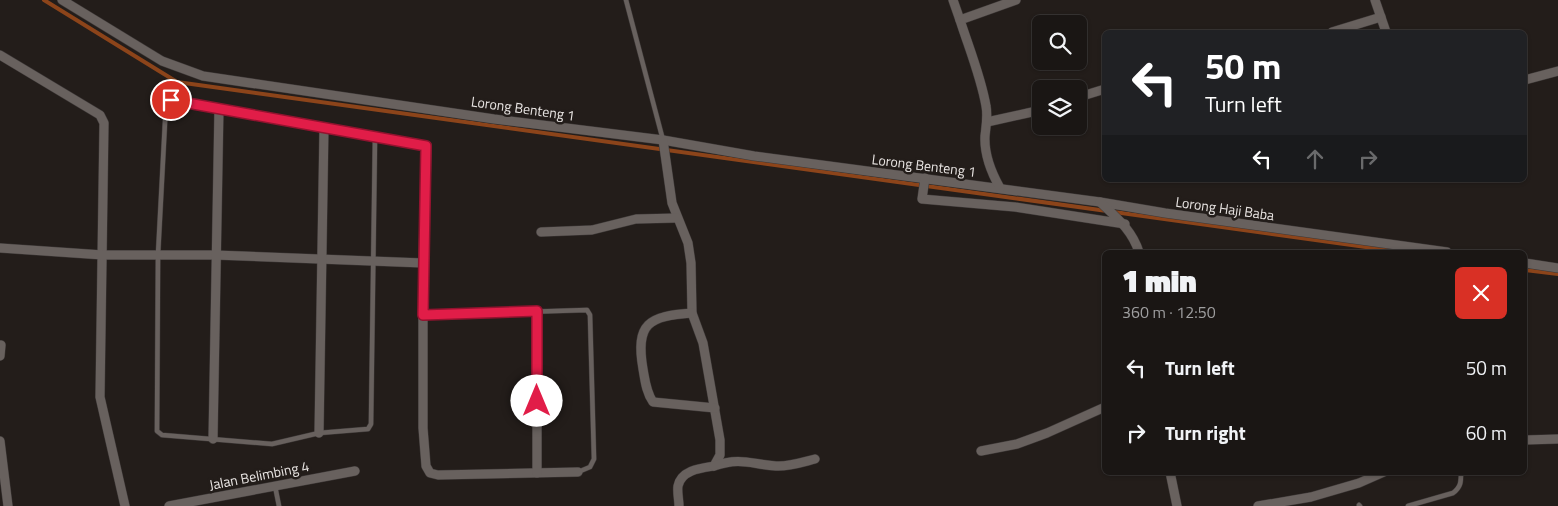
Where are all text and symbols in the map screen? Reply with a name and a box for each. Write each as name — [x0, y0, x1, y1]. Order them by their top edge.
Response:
map controls — [1032, 15, 1087, 135]
button: search — [1032, 15, 1087, 70]
text: 50 m — [1205, 39, 1281, 93]
icon: left — [1122, 50, 1187, 115]
pin — [150, 79, 192, 121]
button: layers — [1032, 80, 1087, 135]
icon: arrive — [157, 86, 185, 114]
text: Turn left — [1205, 87, 1282, 121]
street label: Lorong Benteng 1 — [470, 90, 576, 126]
icon: left — [1248, 145, 1276, 173]
icon: ahead — [1301, 145, 1329, 173]
icon: right — [1354, 145, 1382, 173]
street label: Lorong Benteng 1 — [871, 148, 977, 182]
street label: Lorong Haji Baba — [1174, 191, 1276, 225]
text: 1 min — [1122, 258, 1197, 304]
button: close — [1455, 267, 1507, 319]
text: 360 m · 12:50 — [1122, 300, 1216, 324]
text: Turn left — [1165, 353, 1235, 382]
text: 50 m — [1466, 353, 1507, 382]
icon: left — [1122, 354, 1150, 382]
position arrow — [510, 374, 562, 426]
text: Turn right — [1165, 418, 1246, 447]
text: 60 m — [1466, 418, 1507, 447]
icon: right — [1122, 419, 1150, 447]
street label: Jalan Belimbing 4 — [207, 455, 311, 495]

